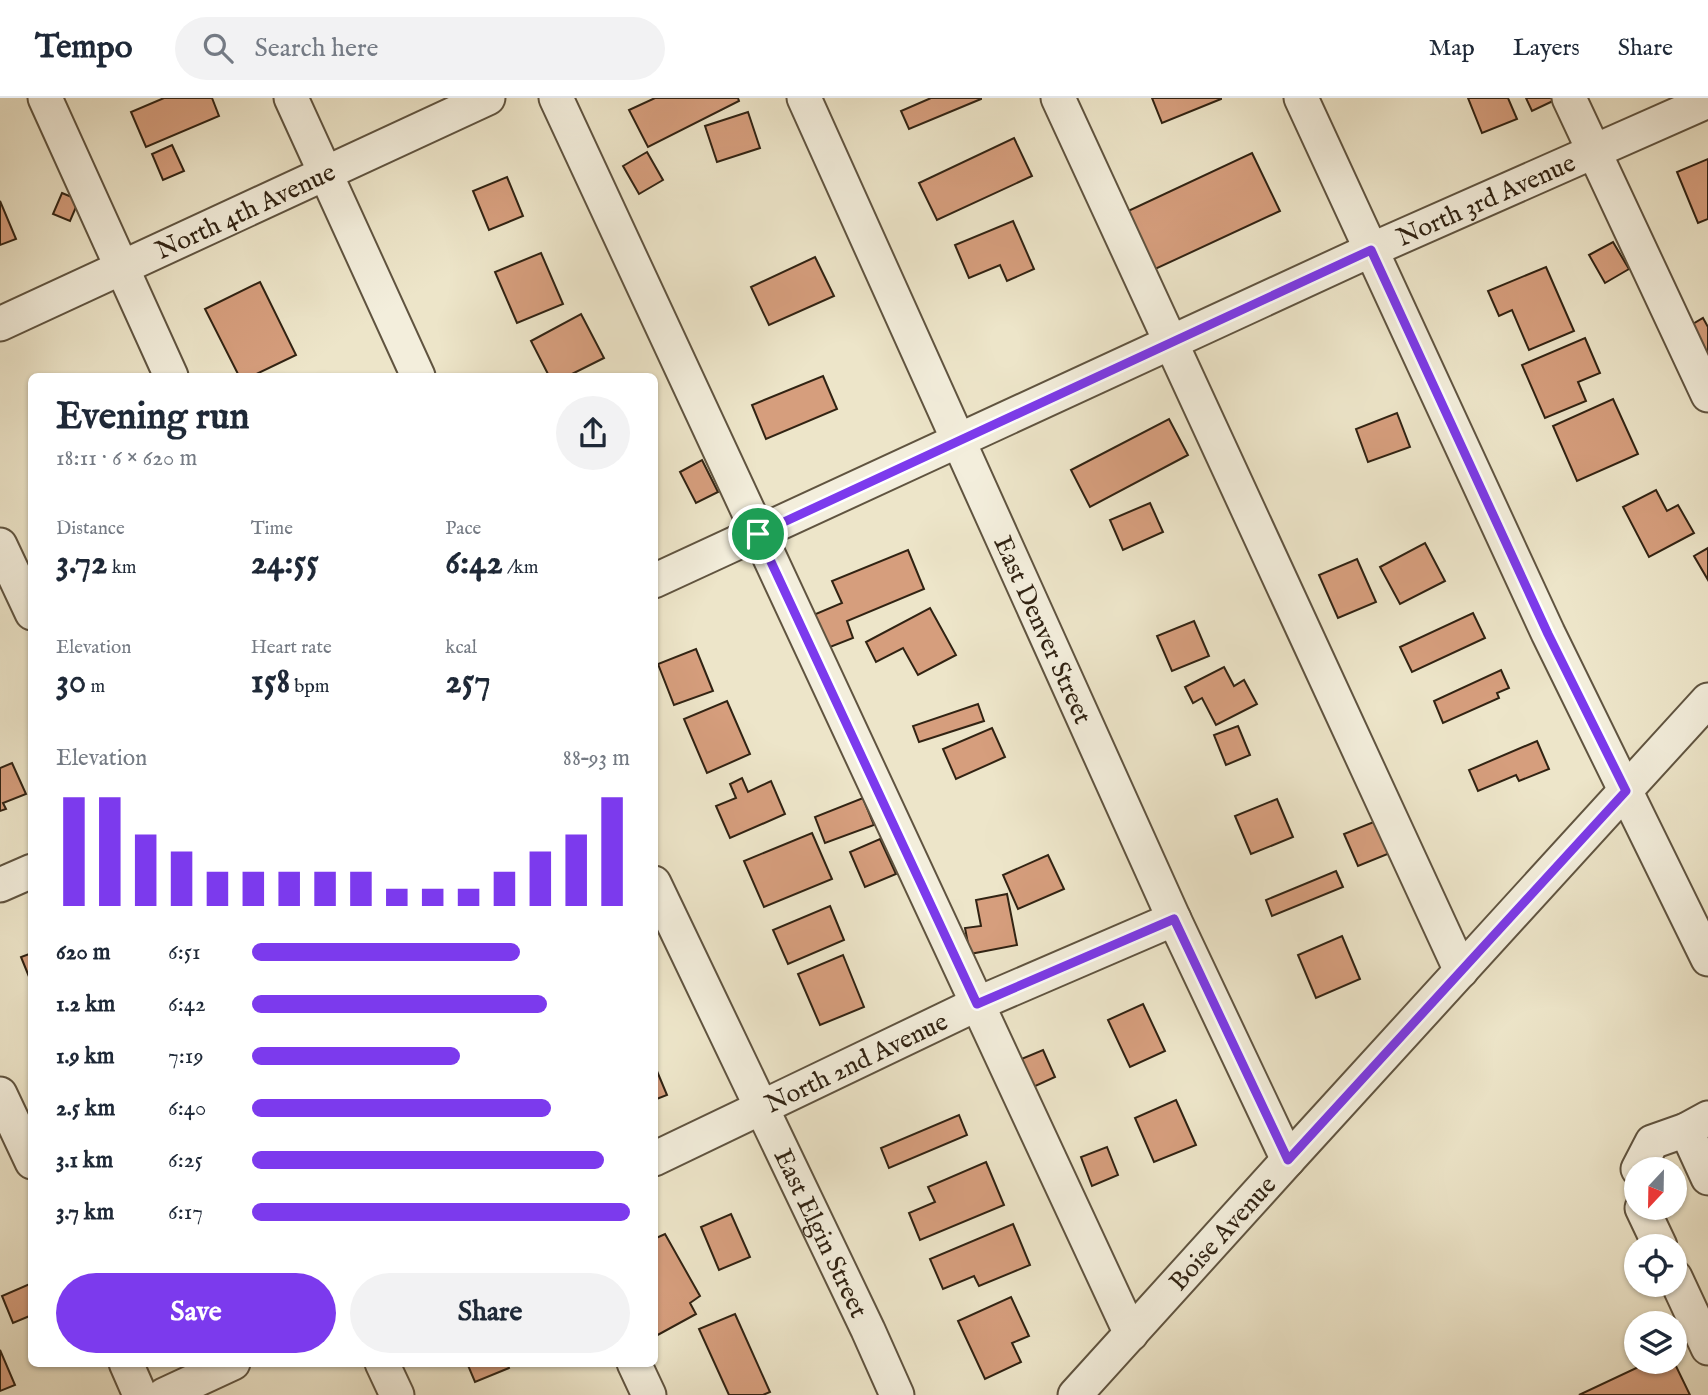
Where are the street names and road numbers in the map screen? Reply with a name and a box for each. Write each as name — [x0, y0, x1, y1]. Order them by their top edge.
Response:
street label: North 3rd Avenue — [1392, 147, 1581, 255]
street label: North 4th Avenue — [150, 156, 341, 268]
street label: East Denver Street — [985, 531, 1099, 729]
street label: North 2nd Avenue — [760, 1006, 953, 1121]
street label: East Elgin Street — [766, 1144, 875, 1324]
street label: Boise Avenue — [1162, 1169, 1284, 1298]

